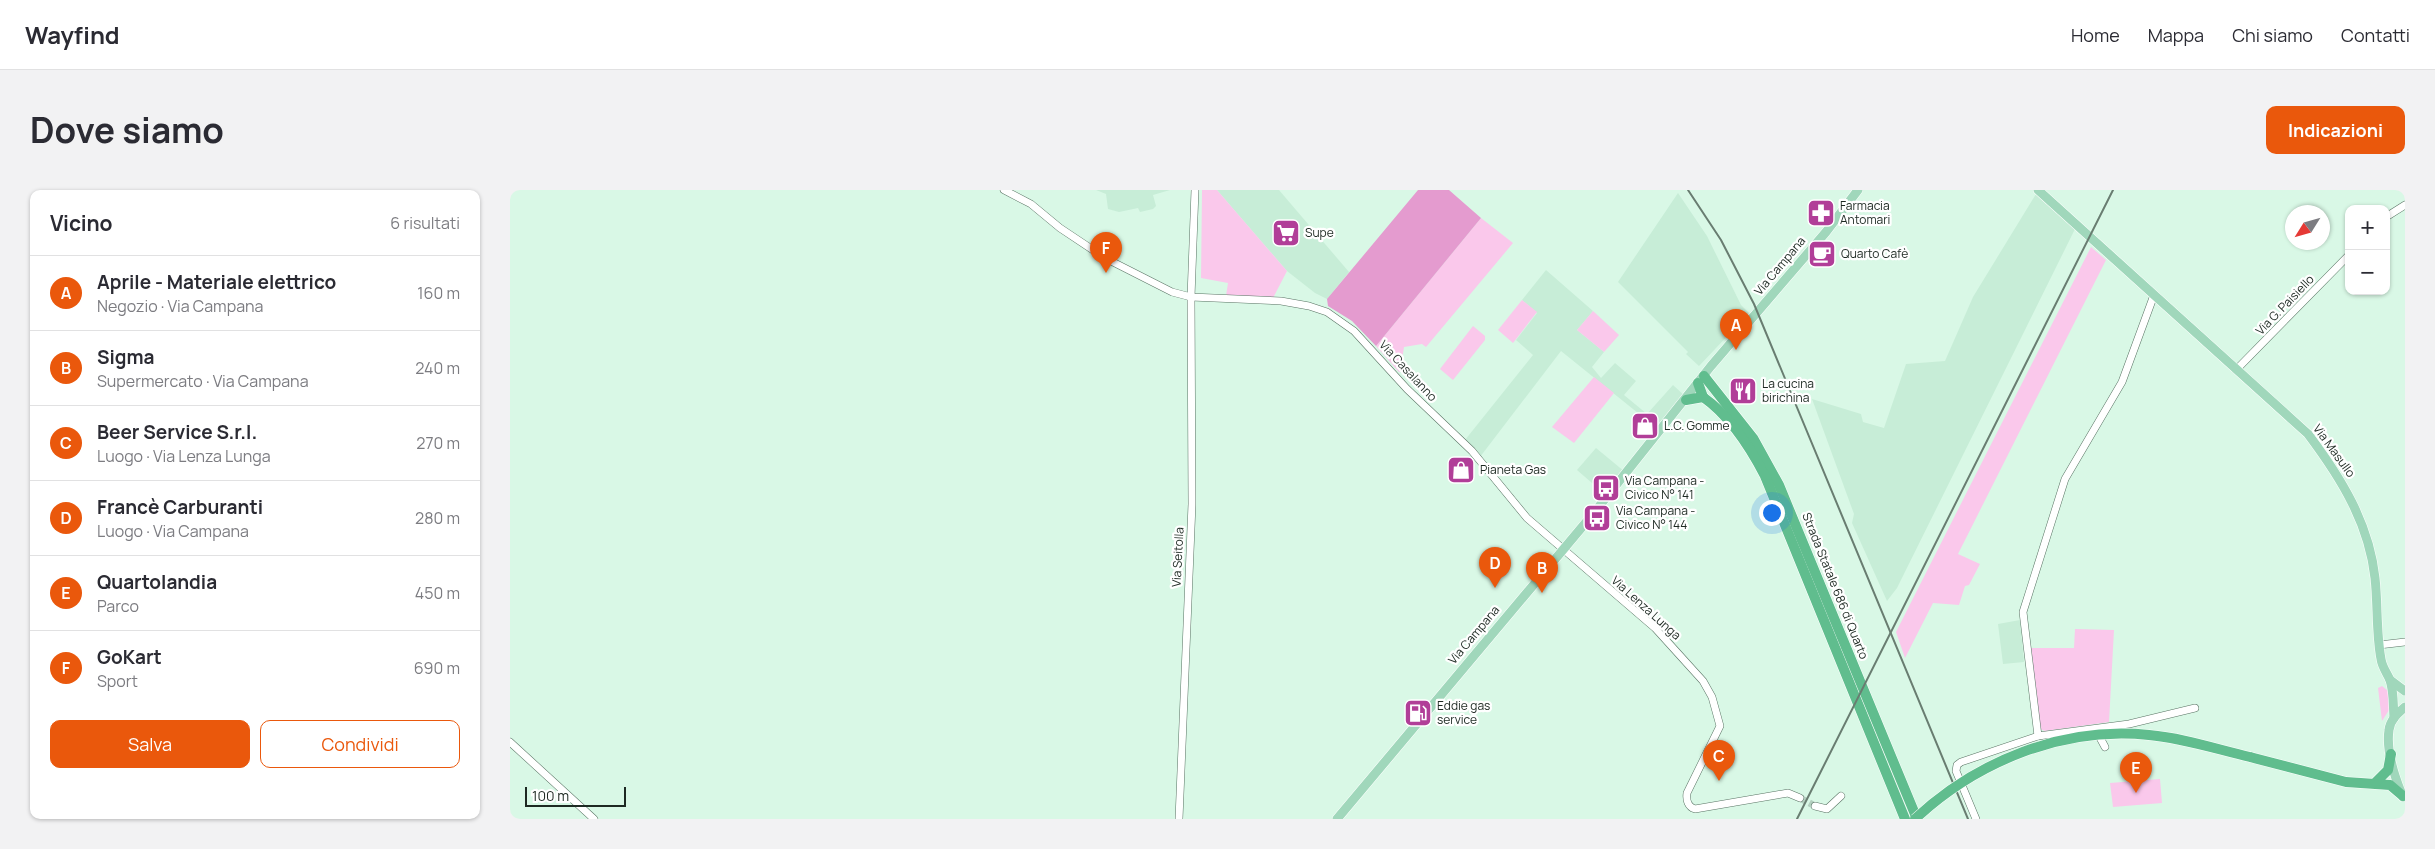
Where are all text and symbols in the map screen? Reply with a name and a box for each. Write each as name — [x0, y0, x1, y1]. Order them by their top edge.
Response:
text: Wayfind — [25, 18, 120, 51]
text: Home — [2071, 23, 2120, 47]
text: Mappa — [2148, 23, 2204, 47]
text: Chi siamo — [2232, 23, 2313, 47]
text: Contatti — [2341, 23, 2410, 47]
text: Dove siamo — [30, 106, 224, 154]
button: Indicazioni — [2266, 106, 2405, 154]
place label: Farmacia Antomari — [1840, 197, 1890, 228]
pharmacy icon: Farmacia Antomari — [1806, 198, 1836, 228]
north arrow — [2285, 205, 2330, 250]
map controls — [2345, 205, 2390, 295]
button: + — [2345, 205, 2390, 250]
text: Vicino — [50, 209, 113, 237]
text: 6 risultati — [390, 212, 460, 234]
supermarket icon: Supe — [1271, 218, 1301, 248]
place label: Supe — [1305, 224, 1334, 241]
pin: F — [1090, 232, 1122, 273]
street label: Via Campana — [1750, 233, 1809, 299]
cafe icon: Quarto Cafè — [1807, 239, 1837, 269]
place label: Quarto Cafè — [1841, 245, 1908, 262]
button: − — [2345, 250, 2390, 295]
text: Aprile - Materiale elettrico — [97, 269, 336, 295]
street label: Via G. Paisiello — [2252, 271, 2318, 338]
text: A — [61, 282, 71, 304]
text: 160 m — [417, 282, 460, 304]
text: Negozio · Via Campana — [97, 295, 263, 317]
pin: A — [1720, 309, 1752, 350]
street label: Via Casalanno — [1376, 336, 1441, 405]
text: Sigma — [97, 344, 155, 370]
text: B — [61, 357, 71, 379]
text: 240 m — [415, 357, 460, 379]
text: Supermercato · Via Campana — [97, 370, 309, 392]
place label: La cucina birichina — [1762, 375, 1814, 406]
restaurant icon: La cucina birichina — [1728, 376, 1758, 406]
shop icon: L.C. Gomme — [1630, 411, 1660, 441]
place label: L.C. Gomme — [1664, 417, 1729, 434]
text: Beer Service S.r.l. — [97, 419, 257, 445]
street label: Via Masullo — [2309, 421, 2359, 481]
text: C — [60, 432, 72, 454]
text: 270 m — [416, 432, 460, 454]
text: Luogo · Via Lenza Lunga — [97, 445, 271, 467]
shop icon: Pianeta Gas — [1446, 455, 1476, 485]
place label: Pianeta Gas — [1480, 461, 1546, 478]
place label: Via Campana - Civico N° 141 — [1625, 472, 1704, 503]
bus stop icon: Via Campana - Civico N° 141 — [1591, 473, 1621, 503]
text: Francè Carburanti — [97, 494, 263, 520]
your location — [1759, 500, 1785, 526]
place label: Via Campana - Civico N° 144 — [1616, 502, 1695, 533]
bus stop icon: Via Campana - Civico N° 144 — [1582, 503, 1612, 533]
text: D — [60, 507, 72, 529]
text: 280 m — [415, 507, 460, 529]
street label: Strada Statale 686 di Quarto — [1798, 510, 1873, 662]
text: Luogo · Via Campana — [97, 520, 249, 542]
street label: Via Seitolla — [1167, 527, 1188, 587]
pin: D — [1479, 547, 1511, 588]
pin: B — [1526, 552, 1558, 593]
text: Quartolandia — [97, 569, 217, 595]
street label: Via Lenza Lunga — [1608, 572, 1685, 643]
text: E — [61, 582, 71, 604]
text: 450 m — [415, 582, 460, 604]
text: Parco — [97, 595, 139, 617]
street label: Via Campana — [1444, 602, 1503, 668]
text: GoKart — [97, 644, 162, 670]
text: F — [62, 657, 70, 679]
text: 690 m — [414, 657, 460, 679]
text: Sport — [97, 670, 138, 692]
place label: Eddie gas service — [1437, 697, 1490, 728]
fuel station icon: Eddie gas service — [1403, 698, 1433, 728]
button: Salva — [50, 720, 250, 768]
button: Condividi — [260, 720, 460, 768]
pin: C — [1703, 740, 1735, 781]
pin: E — [2120, 752, 2152, 793]
scale bar — [525, 784, 626, 807]
text: 100 m — [532, 786, 569, 805]

